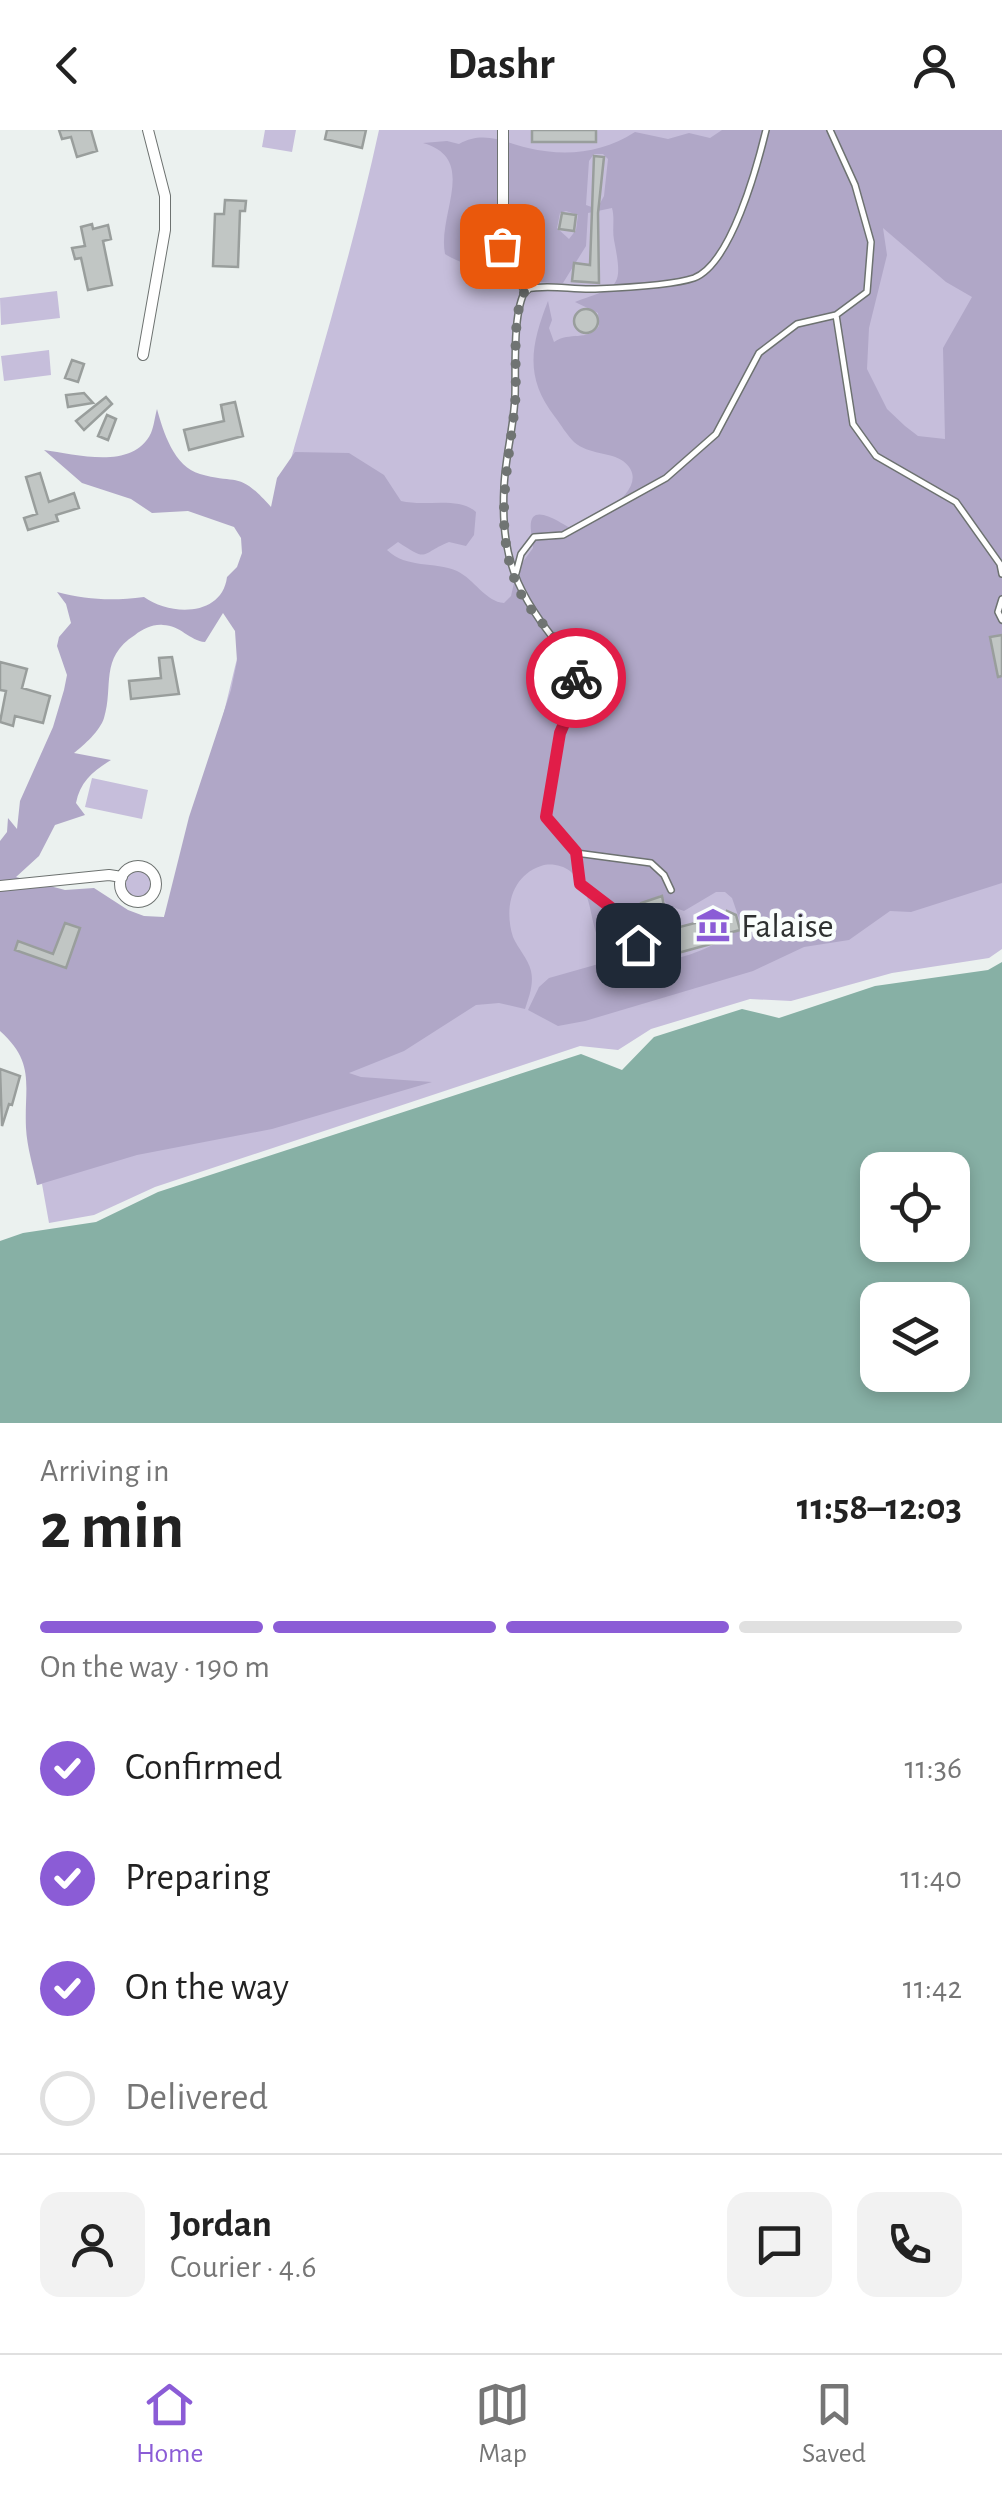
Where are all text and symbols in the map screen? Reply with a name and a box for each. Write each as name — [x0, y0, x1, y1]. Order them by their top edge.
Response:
icon: back — [40, 38, 95, 93]
icon: person — [907, 38, 962, 93]
text: Dashr — [447, 42, 555, 87]
pin — [460, 204, 545, 289]
icon: bag — [475, 219, 530, 274]
courier — [526, 628, 626, 728]
icon: bike — [549, 651, 604, 706]
pin — [596, 903, 681, 988]
museum icon: Falaise — [694, 906, 732, 944]
place label: Falaise — [741, 909, 834, 944]
icon: home — [611, 918, 666, 973]
map controls — [860, 1152, 970, 1392]
button: locate — [860, 1152, 970, 1262]
button: layers — [860, 1282, 970, 1392]
text: Arriving in — [40, 1455, 169, 1487]
text: 11:58–12:03 — [797, 1489, 962, 1527]
text: 2 min — [40, 1495, 184, 1560]
text: On the way · 190 m — [40, 1651, 270, 1683]
icon: check — [40, 1741, 95, 1796]
text: Confirmed — [125, 1749, 282, 1787]
text: 11:36 — [904, 1752, 962, 1784]
icon: check — [40, 1851, 95, 1906]
text: Preparing — [125, 1859, 270, 1897]
text: 11:40 — [900, 1862, 962, 1894]
icon: check — [40, 1961, 95, 2016]
text: On the way — [125, 1969, 289, 2007]
text: 11:42 — [903, 1972, 962, 2004]
text: Delivered — [125, 2079, 268, 2117]
button: person — [40, 2192, 145, 2297]
button: chat — [727, 2192, 832, 2297]
button: phone — [857, 2192, 962, 2297]
text: Jordan — [170, 2206, 272, 2244]
text: Courier · 4.6 — [170, 2251, 317, 2283]
tab: Home — [136, 2377, 203, 2471]
tab: Map — [475, 2377, 530, 2471]
tab: Saved — [802, 2377, 866, 2471]

